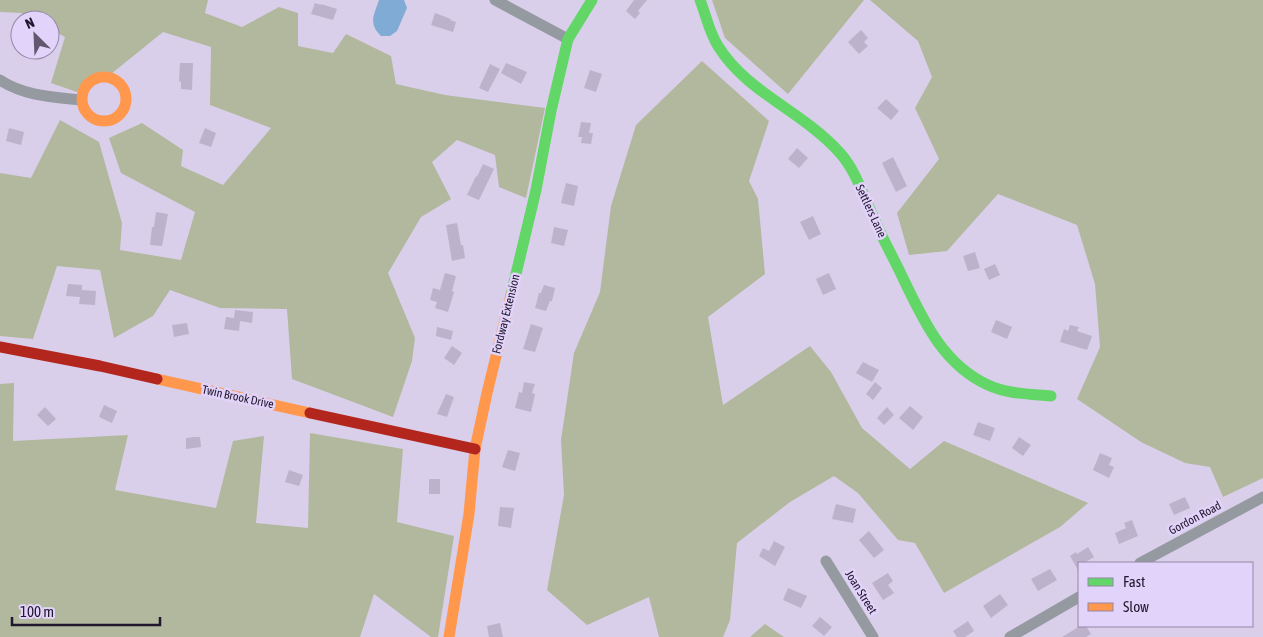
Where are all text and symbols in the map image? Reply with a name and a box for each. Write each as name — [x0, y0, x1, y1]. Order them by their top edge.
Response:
north arrow — [10, 10, 60, 60]
text: N — [23, 14, 37, 32]
street label: Settlers Lane — [853, 182, 889, 240]
street label: Fordway Extension — [489, 273, 523, 355]
street label: Twin Brook Drive — [201, 383, 275, 411]
street label: Gordon Road — [1166, 498, 1224, 538]
legend — [1078, 562, 1253, 627]
street label: Joan Street — [842, 568, 880, 617]
text: Fast — [1123, 573, 1145, 590]
scale bar — [12, 594, 160, 626]
text: Slow — [1123, 598, 1149, 615]
text: 100 m — [20, 603, 54, 620]

